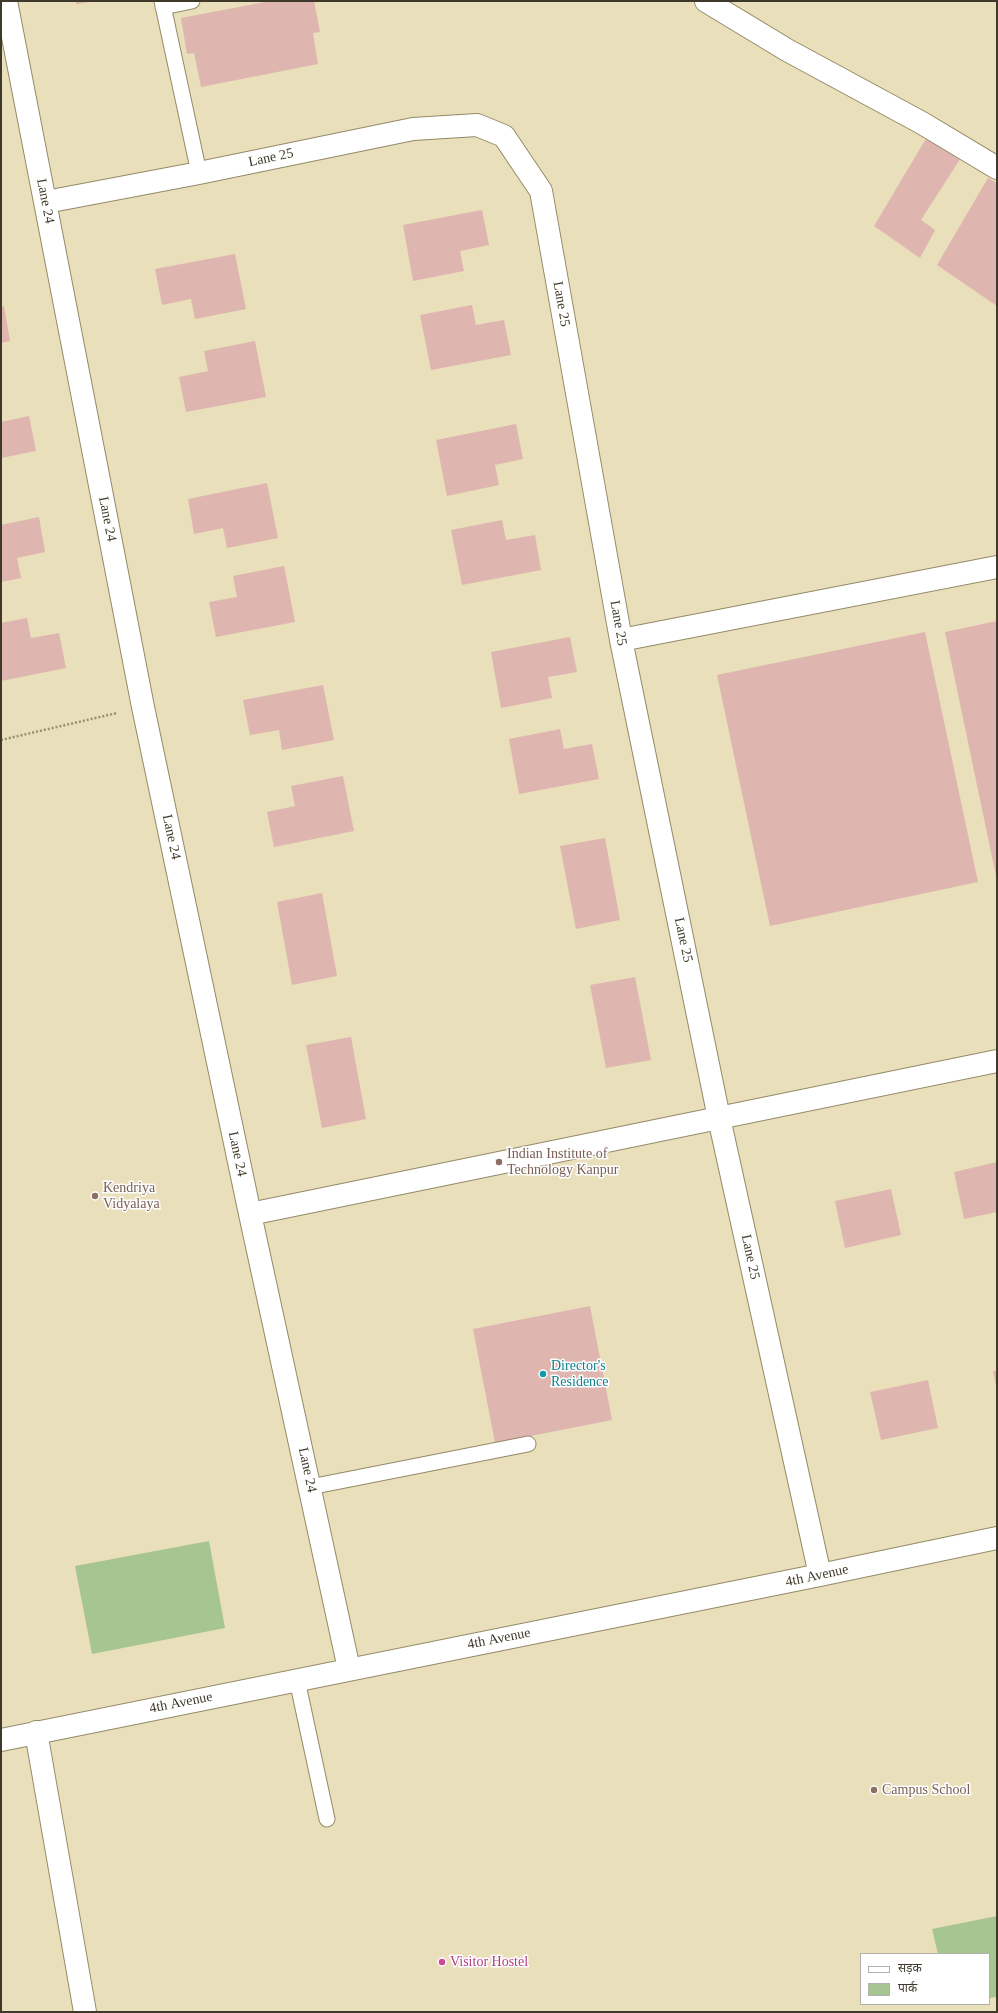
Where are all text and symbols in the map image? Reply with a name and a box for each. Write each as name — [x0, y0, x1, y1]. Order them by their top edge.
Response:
street label: Lane 25 — [244, 145, 298, 171]
street label: Lane 24 — [32, 174, 58, 228]
street label: Lane 25 — [548, 278, 574, 330]
street label: Lane 24 — [94, 492, 120, 546]
street label: Lane 25 — [605, 597, 631, 649]
street label: Lane 24 — [158, 810, 184, 864]
street label: Lane 25 — [670, 913, 696, 967]
street label: Lane 24 — [224, 1127, 250, 1181]
place label: Indian Institute of Technology Kanpur — [507, 1146, 634, 1178]
marker: Indian Institute of Technology Kanpur — [494, 1157, 504, 1167]
place label: Kendriya Vidyalaya — [103, 1180, 165, 1212]
marker: Kendriya Vidyalaya — [90, 1191, 100, 1201]
street label: Lane 25 — [737, 1230, 763, 1284]
place label: Director's Residence — [551, 1358, 618, 1390]
marker: Director's Residence — [538, 1369, 548, 1379]
street label: Lane 24 — [294, 1443, 320, 1497]
street label: 4th Avenue — [779, 1560, 855, 1592]
street label: 4th Avenue — [461, 1624, 537, 1654]
street label: 4th Avenue — [143, 1688, 219, 1718]
place label: Campus School — [882, 1782, 983, 1798]
marker: Campus School — [869, 1785, 879, 1795]
legend — [860, 1953, 990, 2005]
place label: Visitor Hostel — [450, 1954, 537, 1970]
marker: Visitor Hostel — [437, 1957, 447, 1967]
text: सड़क — [898, 1961, 922, 1977]
text: पार्क — [898, 1981, 917, 1997]

